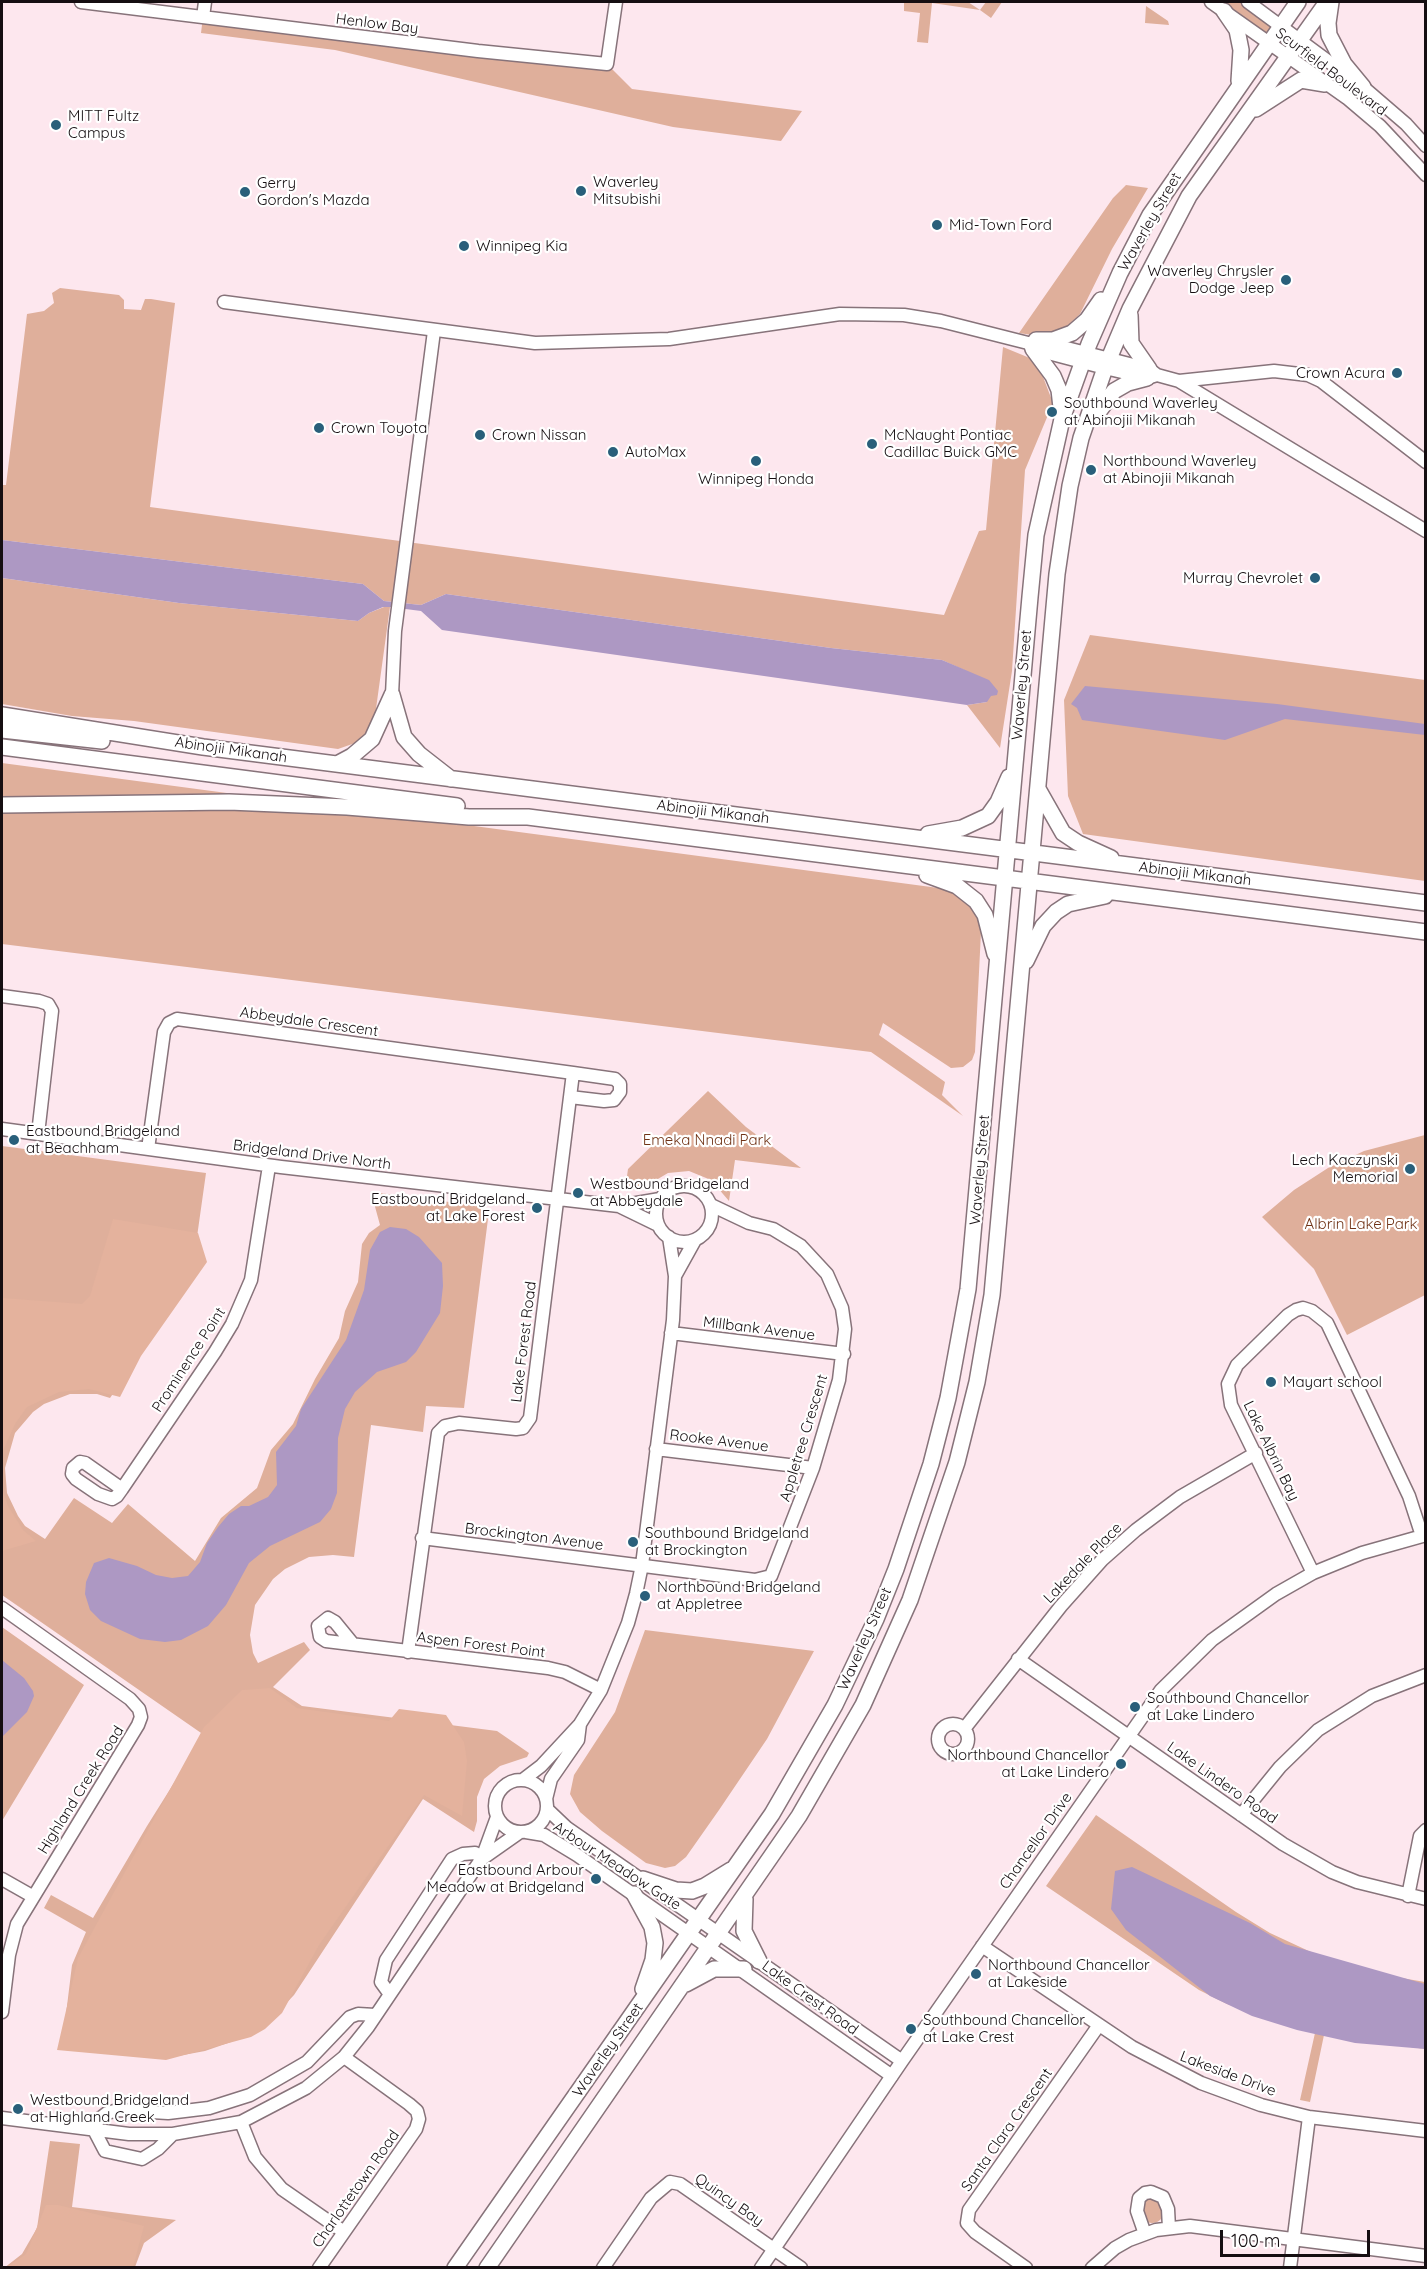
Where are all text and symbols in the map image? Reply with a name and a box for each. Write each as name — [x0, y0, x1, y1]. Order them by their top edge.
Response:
street label: Henlow Bay — [335, 10, 419, 38]
street label: Scurfield Boulevard — [1272, 24, 1390, 120]
place label: MITT Fultz Campus — [68, 107, 139, 142]
marker: MITT Fultz Campus — [49, 118, 63, 132]
street label: Waverley Street — [1115, 170, 1185, 274]
place label: Waverley Mitsubishi — [593, 173, 661, 208]
place label: Gerry Gordon's Mazda — [257, 174, 369, 209]
marker: Waverley Mitsubishi — [574, 184, 588, 198]
marker: Gerry Gordon's Mazda — [238, 185, 252, 199]
place label: Mid-Town Ford — [949, 216, 1052, 234]
marker: Mid-Town Ford — [930, 218, 944, 232]
place label: Winnipeg Kia — [476, 237, 568, 255]
marker: Winnipeg Kia — [457, 239, 471, 253]
place label: Waverley Chrysler Dodge Jeep — [1147, 262, 1274, 297]
marker: Waverley Chrysler Dodge Jeep — [1279, 273, 1293, 287]
place label: Crown Acura — [1296, 364, 1385, 382]
marker: Crown Acura — [1390, 366, 1404, 380]
place label: Southbound Waverley at Abinojii Mikanah — [1064, 394, 1218, 429]
marker: Southbound Waverley at Abinojii Mikanah — [1045, 405, 1059, 419]
place label: Crown Toyota — [331, 419, 427, 437]
marker: Crown Toyota — [312, 421, 326, 435]
place label: Crown Nissan — [492, 426, 586, 444]
place label: McNaught Pontiac Cadillac Buick GMC — [884, 426, 1017, 461]
marker: Crown Nissan — [473, 428, 487, 442]
marker: McNaught Pontiac Cadillac Buick GMC — [865, 437, 879, 451]
place label: AutoMax — [625, 443, 686, 461]
marker: AutoMax — [606, 445, 620, 459]
place label: Northbound Waverley at Abinojii Mikanah — [1103, 452, 1256, 487]
marker: Winnipeg Honda — [749, 454, 763, 468]
marker: Northbound Waverley at Abinojii Mikanah — [1084, 463, 1098, 477]
place label: Winnipeg Honda — [698, 470, 814, 488]
place label: Murray Chevrolet — [1183, 569, 1303, 587]
marker: Murray Chevrolet — [1308, 571, 1322, 585]
street label: Waverley Street — [1008, 629, 1036, 741]
street label: Abinojii Mikanah — [174, 733, 288, 767]
street label: Abinojii Mikanah — [656, 796, 770, 828]
street label: Abinojii Mikanah — [1138, 858, 1252, 890]
street label: Abbeydale Crescent — [239, 1003, 379, 1041]
street label: Waverley Street — [966, 1114, 994, 1226]
place label: Eastbound Bridgeland at Beachham — [26, 1122, 180, 1157]
park label: Emeka Nnadi Park — [643, 1131, 771, 1149]
marker: Eastbound Bridgeland at Beachham — [7, 1133, 21, 1147]
street label: Bridgeland Drive North — [232, 1136, 392, 1174]
place label: Lech Kaczynski Memorial — [1292, 1151, 1398, 1186]
marker: Lech Kaczynski Memorial — [1403, 1162, 1417, 1176]
place label: Westbound Bridgeland at Abbeydale — [590, 1175, 749, 1210]
marker: Westbound Bridgeland at Abbeydale — [571, 1186, 585, 1200]
place label: Eastbound Bridgeland at Lake Forest — [371, 1190, 525, 1225]
marker: Eastbound Bridgeland at Lake Forest — [530, 1201, 544, 1215]
park label: Albrin Lake Park — [1304, 1215, 1418, 1233]
street label: Lake Forest Road — [508, 1280, 540, 1404]
street label: Prominence Point — [148, 1304, 230, 1416]
street label: Millbank Avenue — [702, 1313, 816, 1345]
street label: Appletree Crescent — [776, 1372, 832, 1504]
place label: Mayart school — [1283, 1373, 1382, 1391]
marker: Mayart school — [1264, 1375, 1278, 1389]
street label: Lake Albrin Bay — [1239, 1398, 1303, 1504]
street label: Rooke Avenue — [668, 1426, 770, 1456]
street label: Lakedale Place — [1040, 1519, 1126, 1607]
street label: Brockington Avenue — [464, 1520, 604, 1554]
place label: Southbound Bridgeland at Brockington — [645, 1524, 809, 1559]
marker: Southbound Bridgeland at Brockington — [626, 1535, 640, 1549]
place label: Northbound Bridgeland at Appletree — [657, 1578, 821, 1613]
street label: Waverley Street — [834, 1585, 896, 1693]
marker: Northbound Bridgeland at Appletree — [638, 1589, 652, 1603]
street label: Aspen Forest Point — [416, 1628, 546, 1662]
place label: Southbound Chancellor at Lake Lindero — [1147, 1689, 1309, 1724]
marker: Southbound Chancellor at Lake Lindero — [1128, 1700, 1142, 1714]
street label: Highland Creek Road — [34, 1723, 128, 1857]
street label: Lake Lindero Road — [1163, 1738, 1281, 1828]
place label: Northbound Chancellor at Lake Lindero — [947, 1746, 1109, 1781]
marker: Northbound Chancellor at Lake Lindero — [1114, 1757, 1128, 1771]
street label: Chancellor Drive — [996, 1789, 1076, 1893]
street label: Arbour Meadow Gate — [550, 1818, 684, 1914]
place label: Eastbound Arbour Meadow at Bridgeland — [427, 1861, 584, 1896]
marker: Eastbound Arbour Meadow at Bridgeland — [589, 1872, 603, 1886]
place label: Northbound Chancellor at Lakeside — [988, 1956, 1150, 1991]
street label: Lake Crest Road — [758, 1957, 862, 2039]
marker: Northbound Chancellor at Lakeside — [969, 1967, 983, 1981]
street label: Waverley Street — [569, 2000, 647, 2100]
place label: Southbound Chancellor at Lake Crest — [923, 2011, 1085, 2046]
marker: Southbound Chancellor at Lake Crest — [904, 2022, 918, 2036]
street label: Lakeside Drive — [1178, 2047, 1278, 2101]
street label: Santa Clara Crescent — [958, 2065, 1056, 2195]
place label: Westbound Bridgeland at Highland Creek — [30, 2091, 189, 2126]
marker: Westbound Bridgeland at Highland Creek — [11, 2102, 25, 2116]
street label: Charlottetown Road — [309, 2127, 403, 2251]
street label: Quincy Bay — [691, 2170, 767, 2230]
scale bar — [1223, 2218, 1373, 2256]
text: 100 m — [1231, 2229, 1280, 2252]

